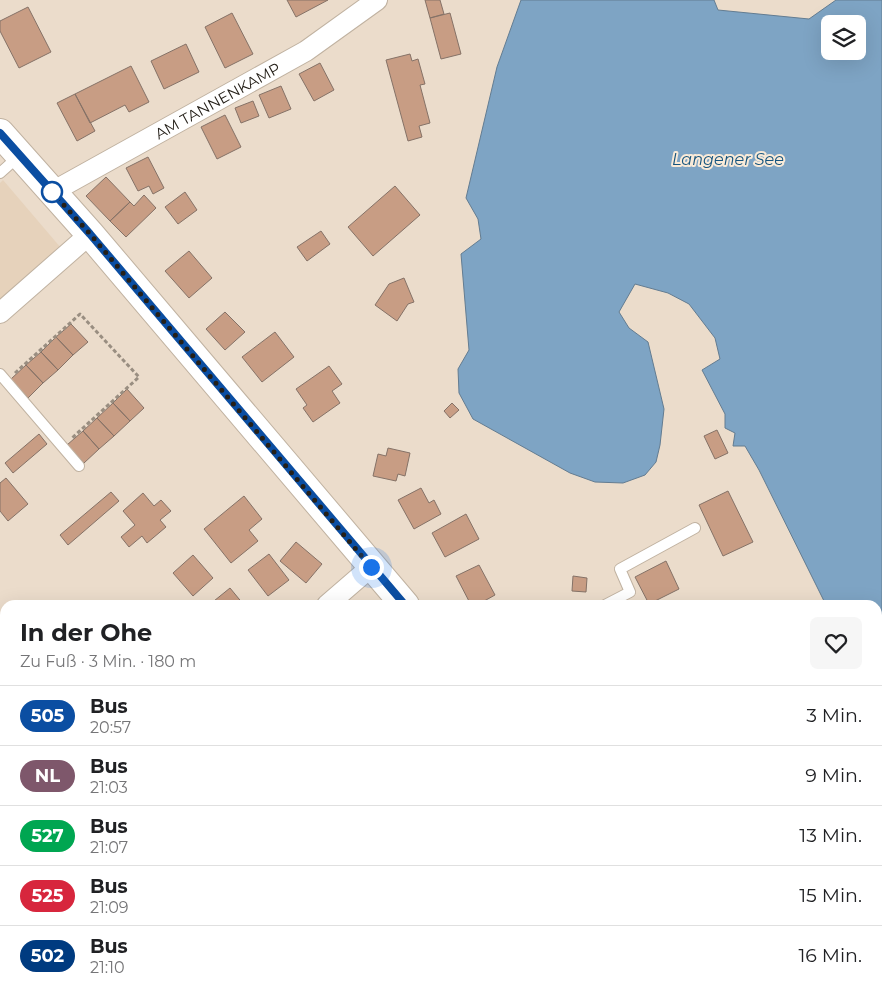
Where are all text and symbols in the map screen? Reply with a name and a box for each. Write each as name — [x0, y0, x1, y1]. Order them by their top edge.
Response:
map controls — [821, 15, 866, 60]
button: layers — [821, 15, 866, 60]
street label: AM TANNENKAMP — [151, 58, 283, 143]
water label: Langener See — [672, 150, 784, 169]
unlabelled marker — [41, 181, 63, 203]
your location — [359, 555, 384, 580]
button: heart — [810, 617, 862, 669]
text: In der Ohe — [20, 618, 152, 647]
text: Zu Fuß · 3 Min. · 180 m — [20, 652, 196, 671]
text: Bus — [90, 695, 128, 718]
text: 3 Min. — [806, 704, 862, 727]
text: 505 — [31, 705, 64, 727]
text: 20:57 — [90, 718, 131, 737]
text: Bus — [90, 755, 128, 778]
text: 9 Min. — [805, 764, 862, 787]
text: NL — [35, 765, 60, 787]
text: 21:03 — [90, 778, 128, 797]
text: Bus — [90, 815, 128, 838]
text: 13 Min. — [799, 824, 862, 847]
text: 527 — [31, 825, 64, 847]
text: 21:07 — [90, 838, 128, 857]
text: Bus — [90, 875, 128, 898]
text: 15 Min. — [799, 884, 862, 907]
text: 525 — [32, 885, 63, 907]
text: 21:09 — [90, 898, 129, 917]
text: Bus — [90, 935, 128, 958]
text: 16 Min. — [798, 944, 862, 967]
text: 502 — [31, 945, 64, 967]
text: 21:10 — [90, 958, 125, 977]

